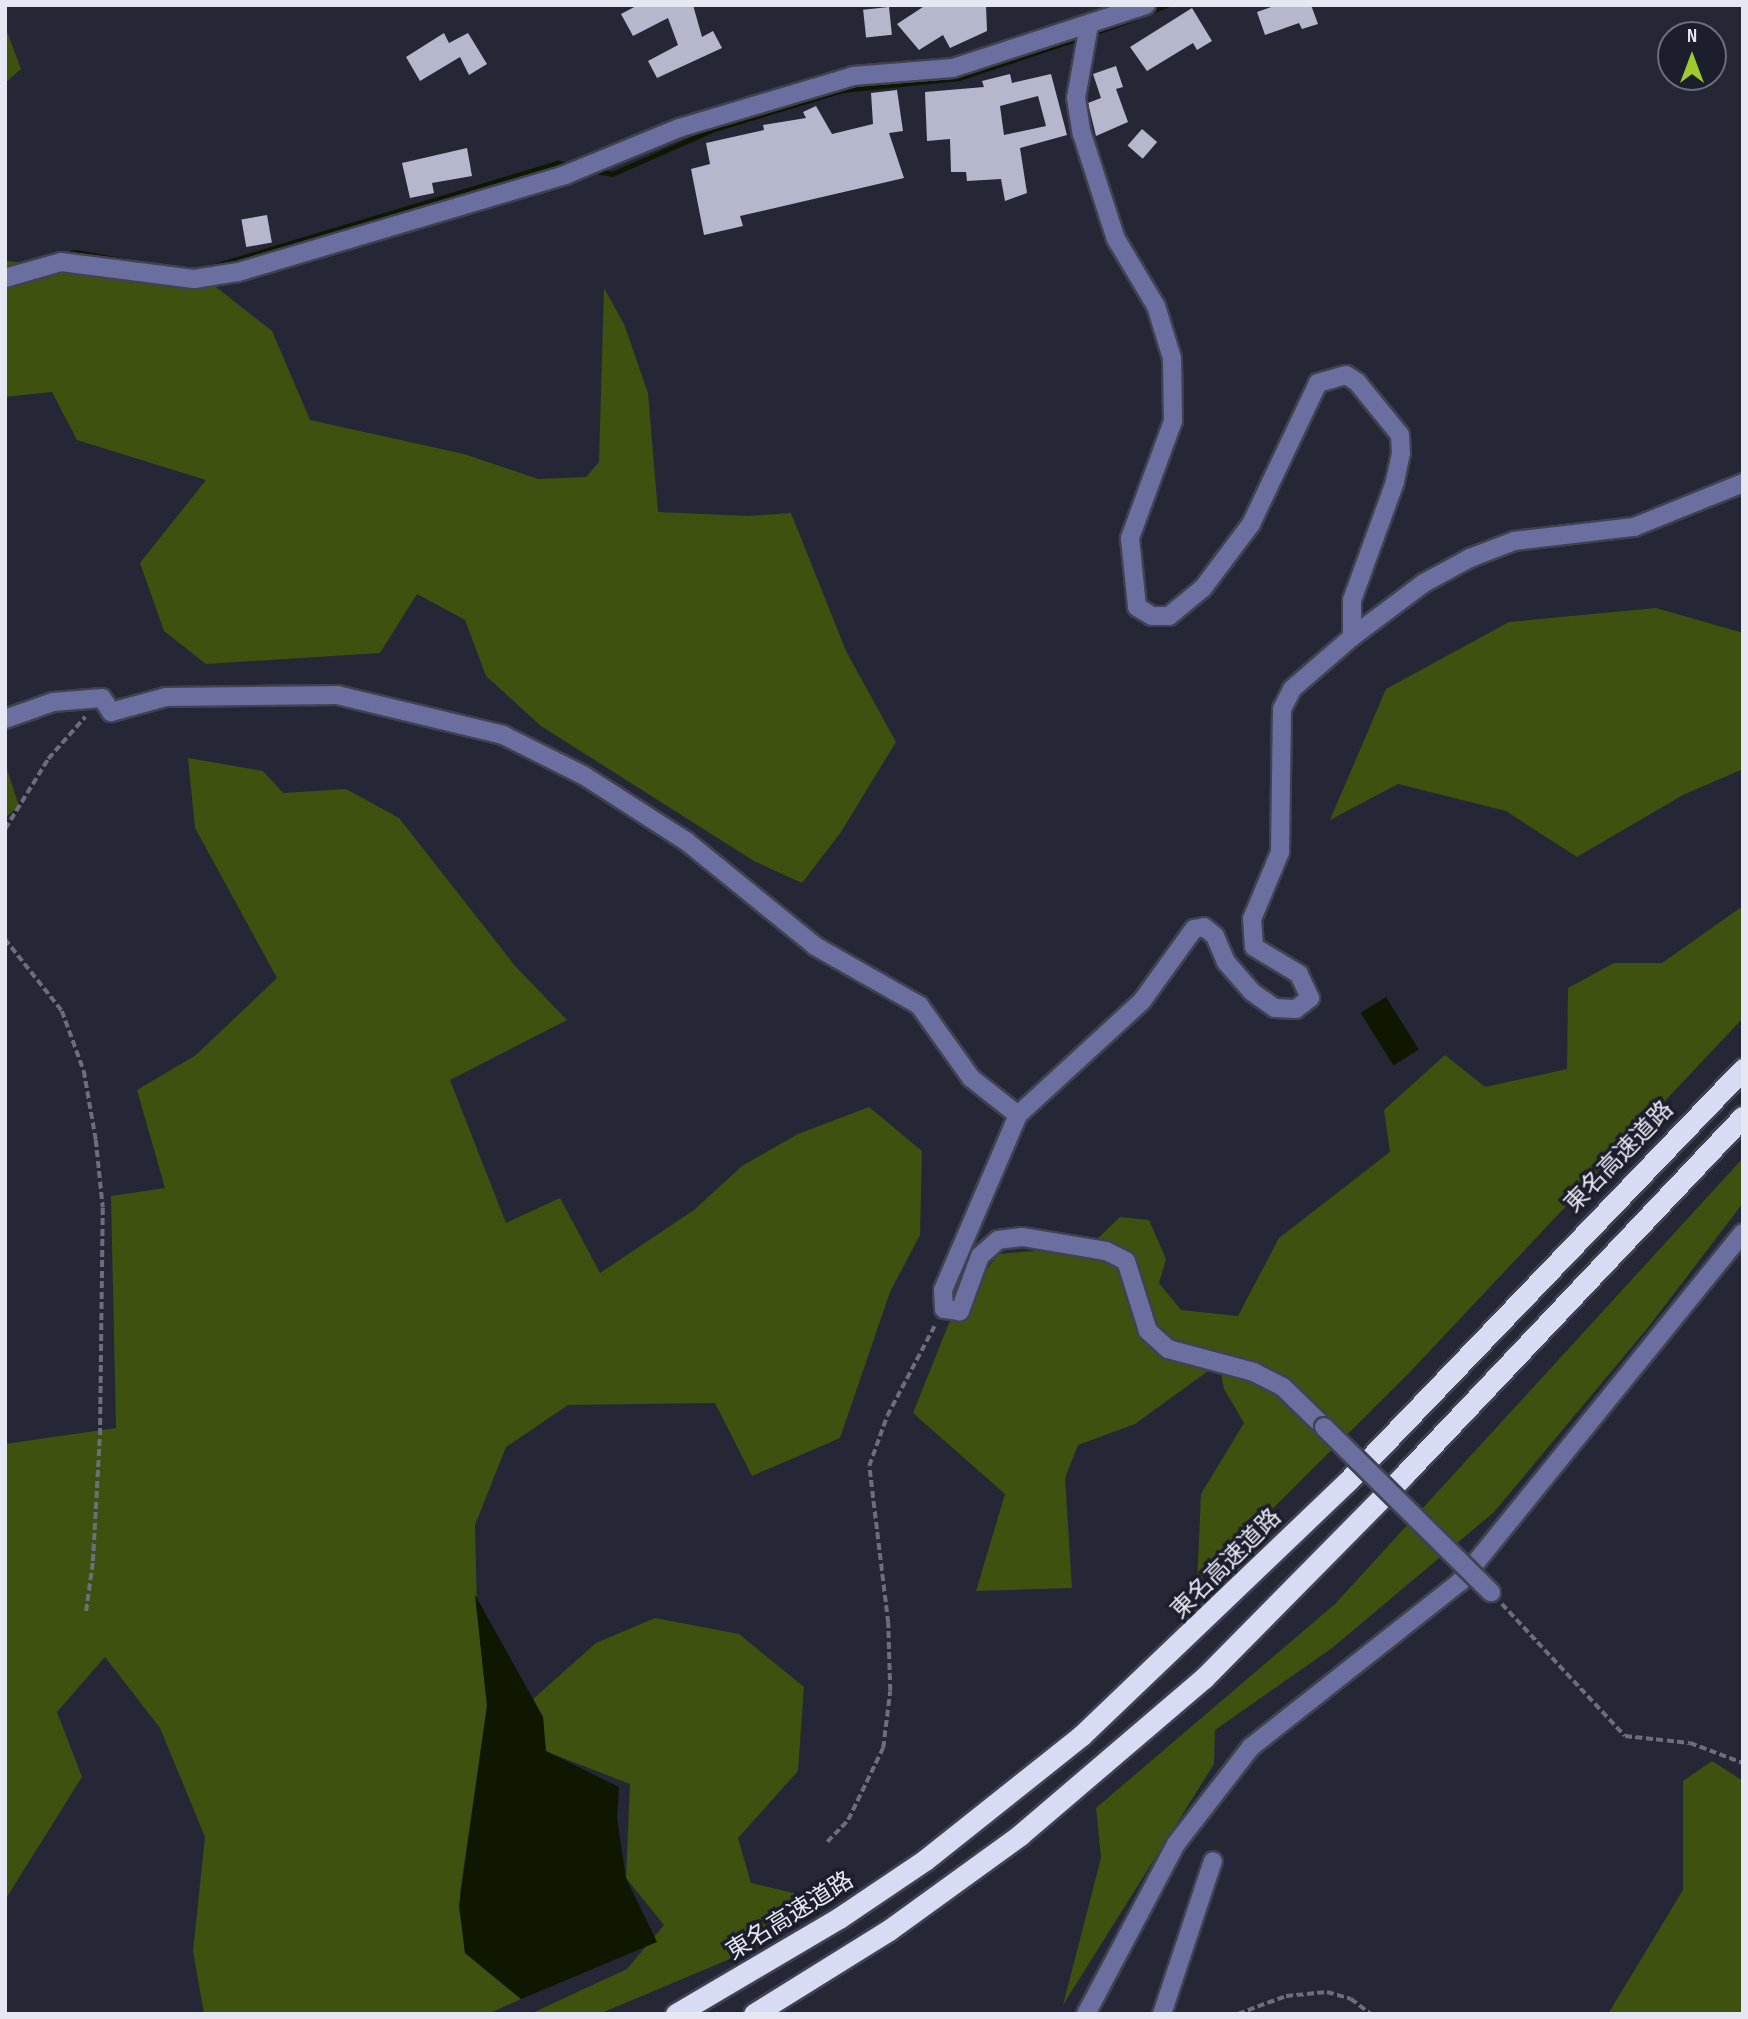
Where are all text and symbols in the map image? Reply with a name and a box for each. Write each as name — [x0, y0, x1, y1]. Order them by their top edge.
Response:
north arrow — [1657, 21, 1727, 91]
text: N — [1687, 25, 1697, 48]
street label: 東名高速道路 — [1559, 1095, 1679, 1219]
street label: 東名高速道路 — [1165, 1503, 1287, 1625]
street label: 東名高速道路 — [721, 1866, 859, 1966]

